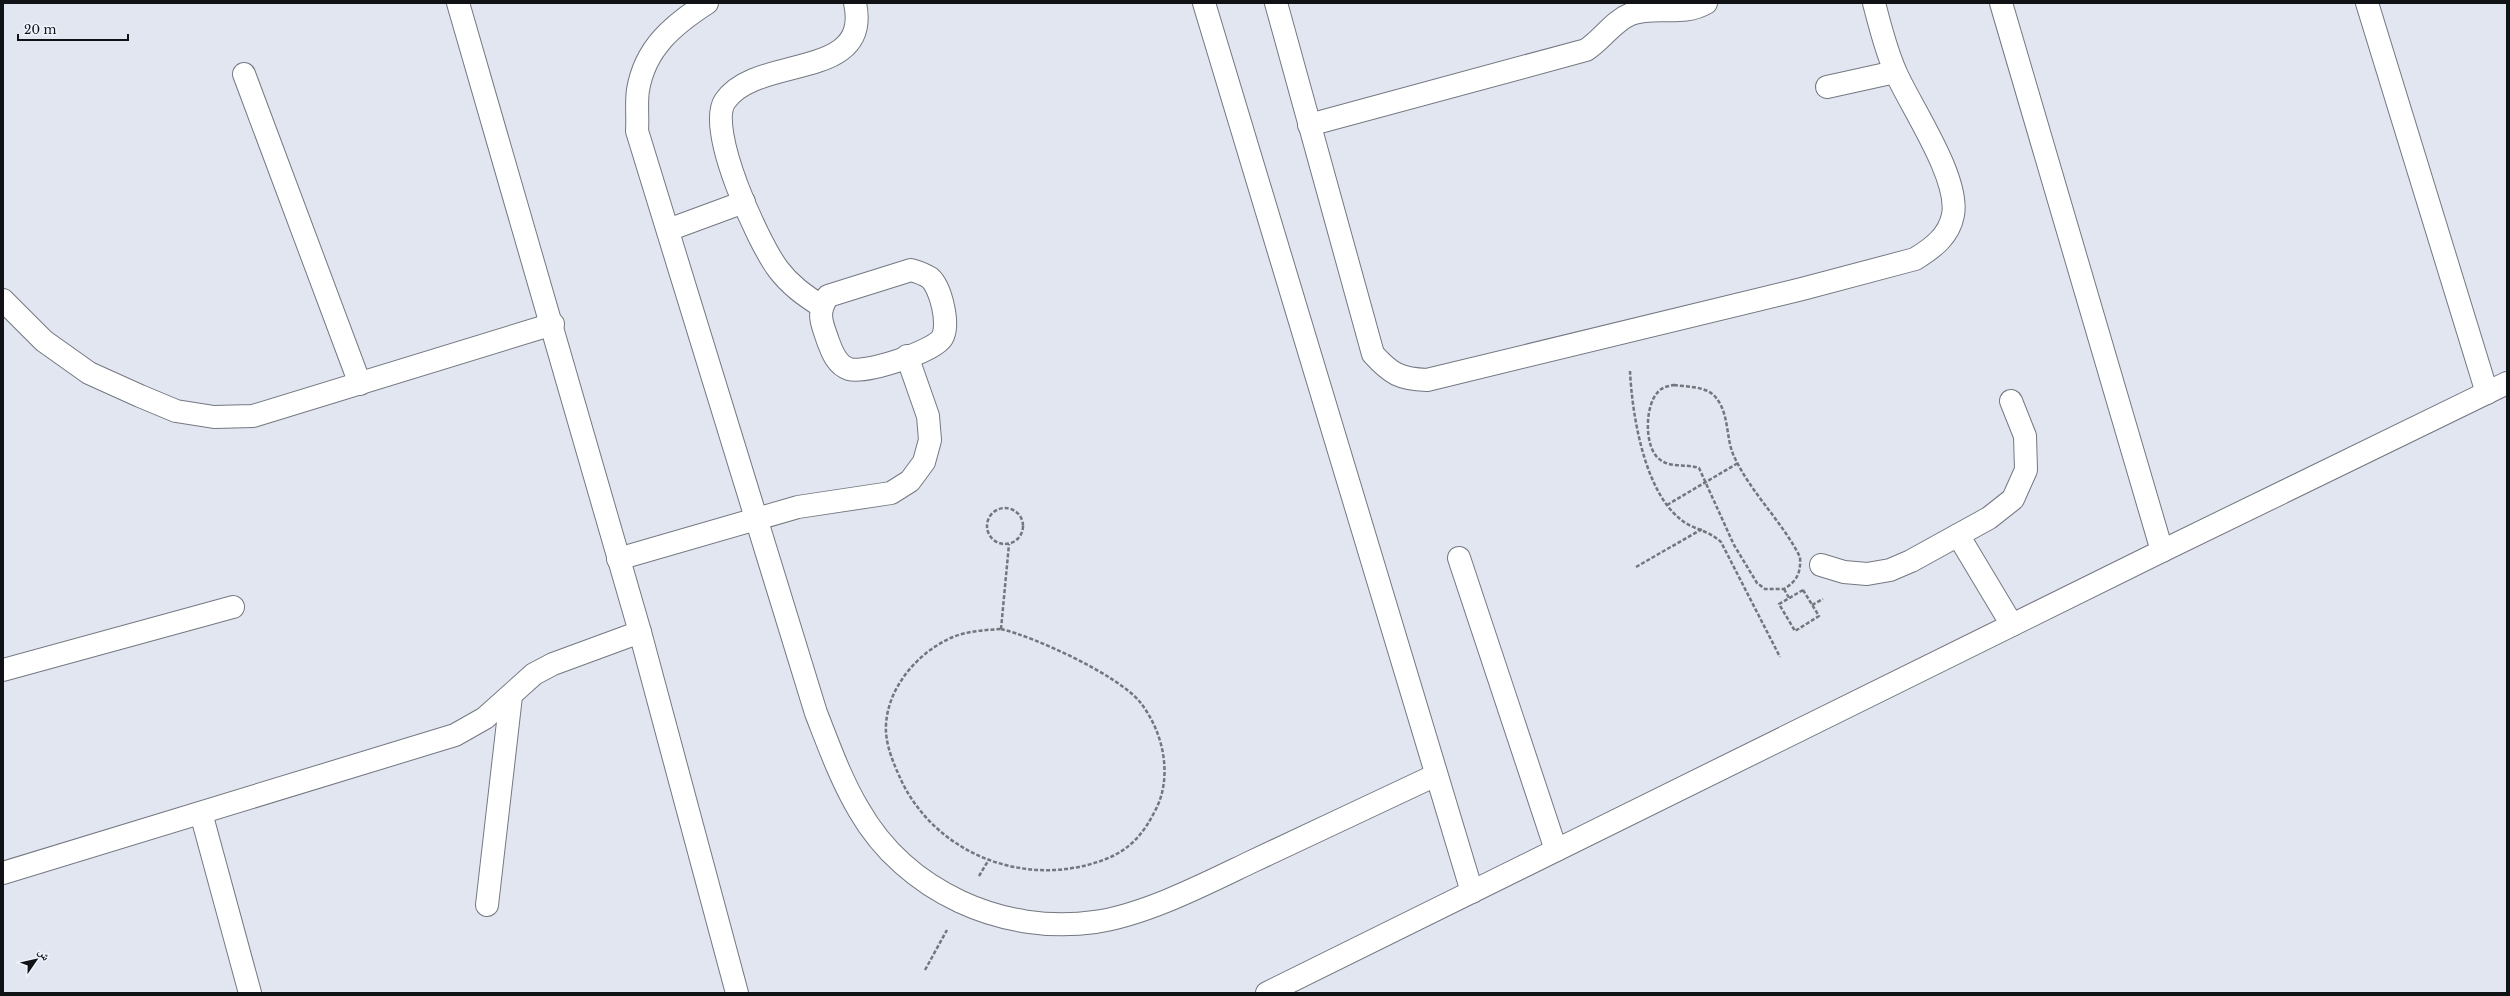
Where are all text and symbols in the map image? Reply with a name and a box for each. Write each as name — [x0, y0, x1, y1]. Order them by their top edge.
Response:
scale bar — [18, 16, 128, 42]
text: 20 m — [24, 22, 56, 37]
north arrow — [16, 940, 56, 980]
text: ش — [34, 946, 54, 964]

